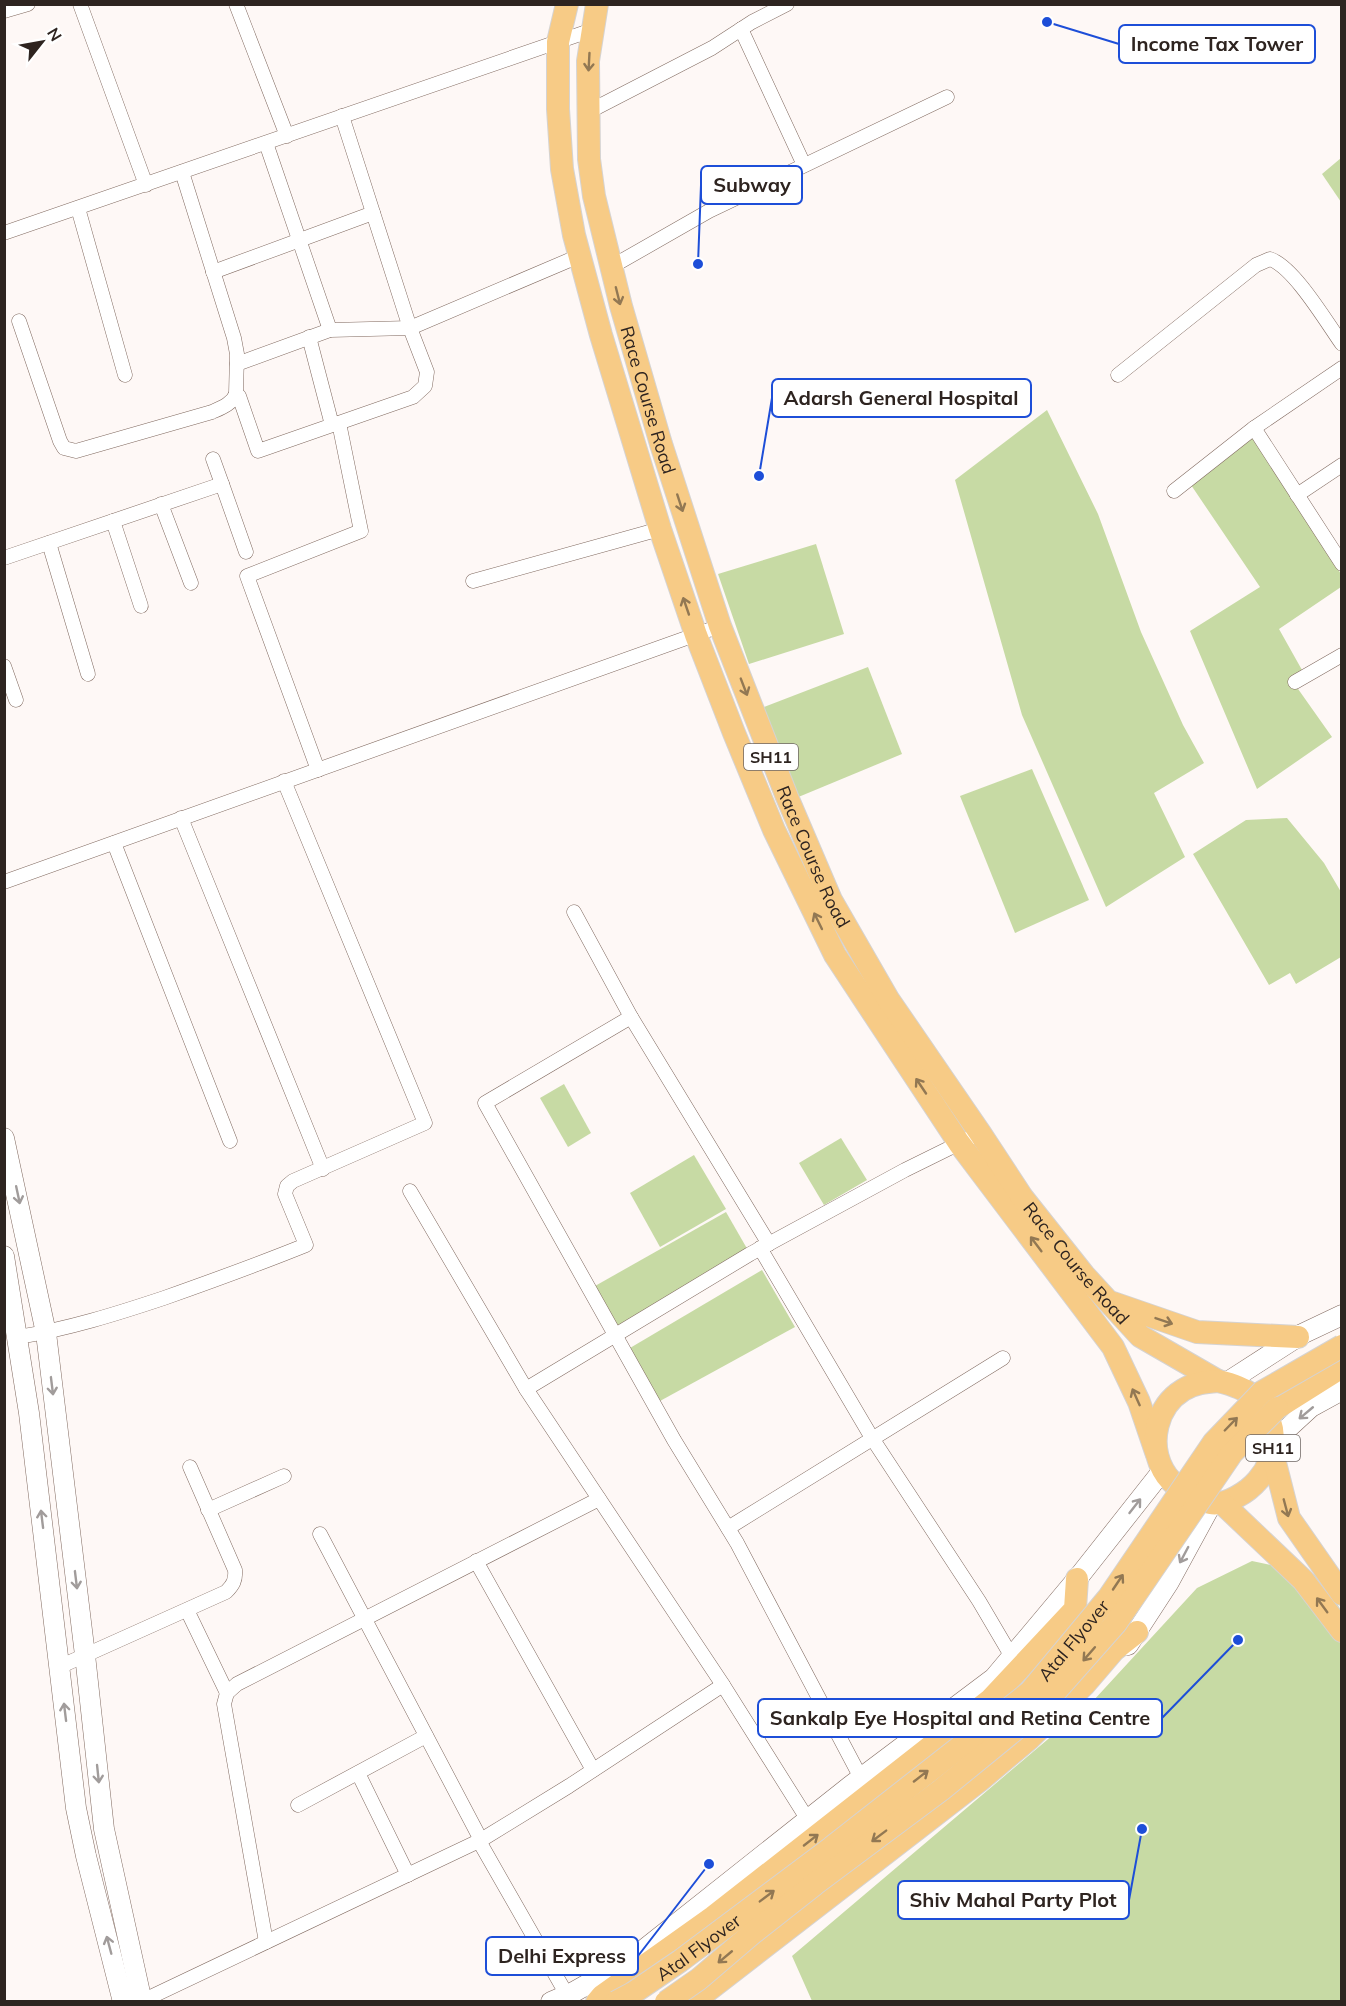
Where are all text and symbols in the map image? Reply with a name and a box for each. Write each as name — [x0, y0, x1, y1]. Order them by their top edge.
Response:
north arrow — [12, 12, 72, 72]
text: N — [43, 24, 67, 45]
callout: Income Tax Tower — [1119, 25, 1315, 63]
text: Income Tax Tower — [1131, 31, 1303, 56]
one-way arrow — [583, 52, 594, 72]
callout: Subway — [701, 166, 802, 204]
text: Subway — [713, 172, 791, 197]
one-way arrow — [613, 286, 625, 305]
street label: Race Course Road — [616, 323, 681, 477]
callout: Adarsh General Hospital — [772, 379, 1031, 417]
text: Adarsh General Hospital — [784, 385, 1018, 410]
one-way arrow — [676, 493, 687, 512]
one-way arrow — [680, 596, 691, 615]
one-way arrow — [739, 677, 750, 696]
road number: SH11 — [744, 744, 798, 770]
street label: Race Course Road — [772, 782, 856, 931]
one-way arrow — [812, 912, 824, 930]
one-way arrow — [915, 1078, 927, 1095]
one-way arrow — [13, 1184, 24, 1204]
street label: Race Course Road — [1019, 1197, 1135, 1329]
one-way arrow — [1029, 1236, 1042, 1252]
one-way arrow — [1154, 1316, 1173, 1327]
one-way arrow — [47, 1376, 58, 1396]
one-way arrow — [1130, 1388, 1141, 1406]
one-way arrow — [1299, 1406, 1314, 1420]
one-way arrow — [1224, 1416, 1239, 1431]
road number: SH11 — [1246, 1435, 1300, 1461]
one-way arrow — [1128, 1498, 1141, 1514]
one-way arrow — [1281, 1498, 1293, 1517]
one-way arrow — [36, 1509, 47, 1529]
one-way arrow — [1178, 1545, 1189, 1563]
one-way arrow — [71, 1570, 82, 1589]
one-way arrow — [1112, 1574, 1125, 1591]
street label: Atal Flyover — [1033, 1594, 1114, 1686]
one-way arrow — [1316, 1598, 1329, 1614]
one-way arrow — [1082, 1647, 1096, 1662]
callout: Sankalp Eye Hospital and Retina Centre — [758, 1699, 1162, 1737]
one-way arrow — [59, 1703, 70, 1723]
text: Sankalp Eye Hospital and Retina Centre — [770, 1705, 1150, 1730]
one-way arrow — [93, 1763, 104, 1783]
one-way arrow — [912, 1770, 928, 1783]
one-way arrow — [871, 1830, 887, 1843]
one-way arrow — [803, 1834, 819, 1847]
callout: Shiv Mahal Party Plot — [898, 1881, 1129, 1919]
text: Shiv Mahal Party Plot — [909, 1887, 1117, 1912]
one-way arrow — [758, 1890, 774, 1902]
street label: Atal Flyover — [652, 1908, 745, 1985]
one-way arrow — [103, 1936, 114, 1955]
callout: Delhi Express — [486, 1937, 638, 1975]
text: Delhi Express — [498, 1943, 626, 1968]
one-way arrow — [717, 1950, 733, 1963]

